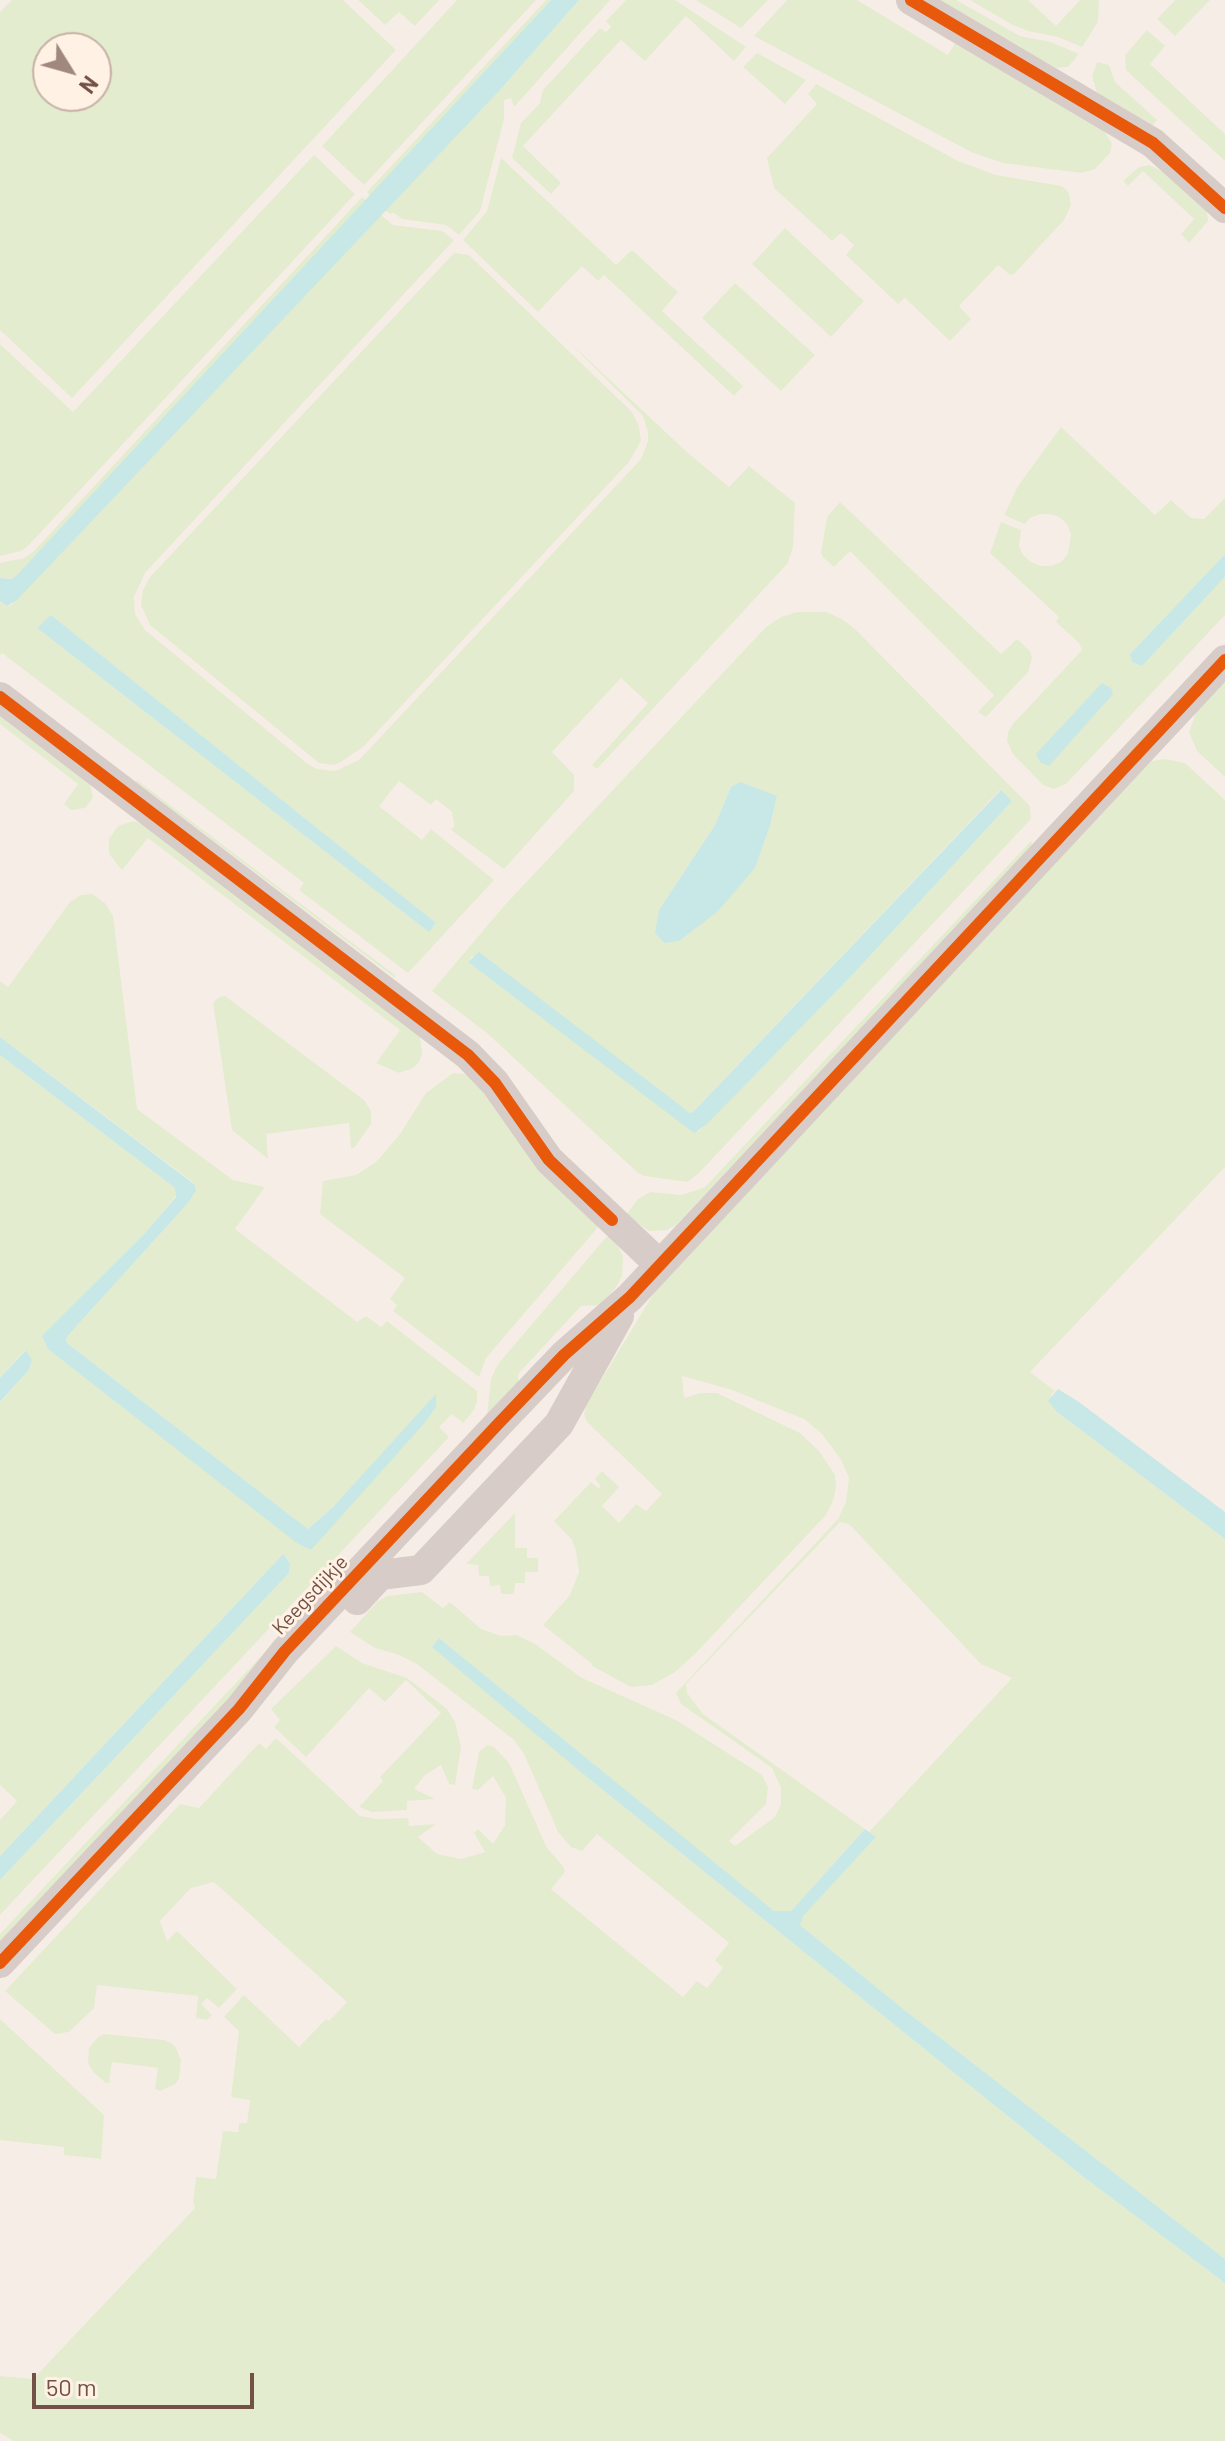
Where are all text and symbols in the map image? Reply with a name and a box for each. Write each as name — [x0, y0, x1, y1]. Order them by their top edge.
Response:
north arrow — [32, 32, 112, 112]
text: N — [75, 72, 104, 99]
street label: Keegsdijkje — [267, 1550, 353, 1640]
scale bar — [36, 2357, 258, 2407]
text: 50 m — [46, 2372, 97, 2401]

